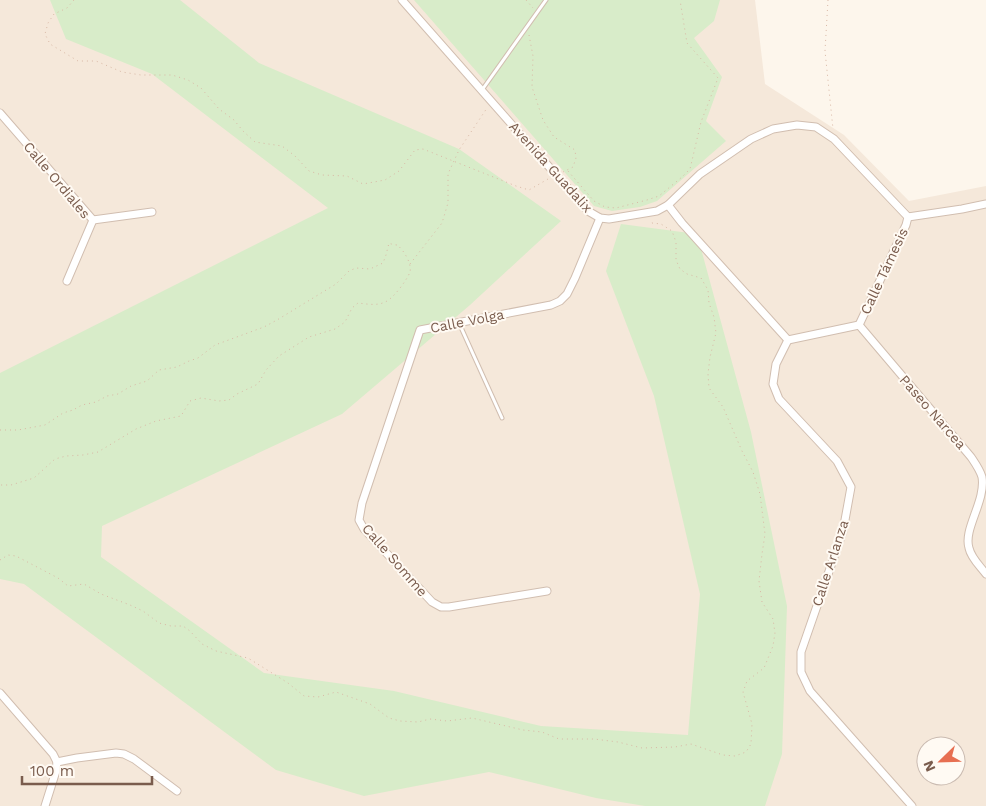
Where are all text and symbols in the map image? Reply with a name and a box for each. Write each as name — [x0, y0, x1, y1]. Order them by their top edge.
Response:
street label: Avenida Guadalix — [506, 118, 596, 216]
street label: Calle Ordiales — [20, 138, 94, 222]
street label: Calle Támesis — [857, 225, 911, 317]
street label: Calle Volga — [429, 306, 505, 336]
street label: Paseo Narcea — [897, 372, 969, 452]
street label: Calle Arlanza — [809, 518, 851, 608]
street label: Calle Somme — [359, 520, 431, 600]
north arrow — [916, 736, 966, 786]
scale bar — [22, 754, 152, 786]
text: N — [920, 758, 938, 774]
text: 100 m — [30, 762, 74, 780]

